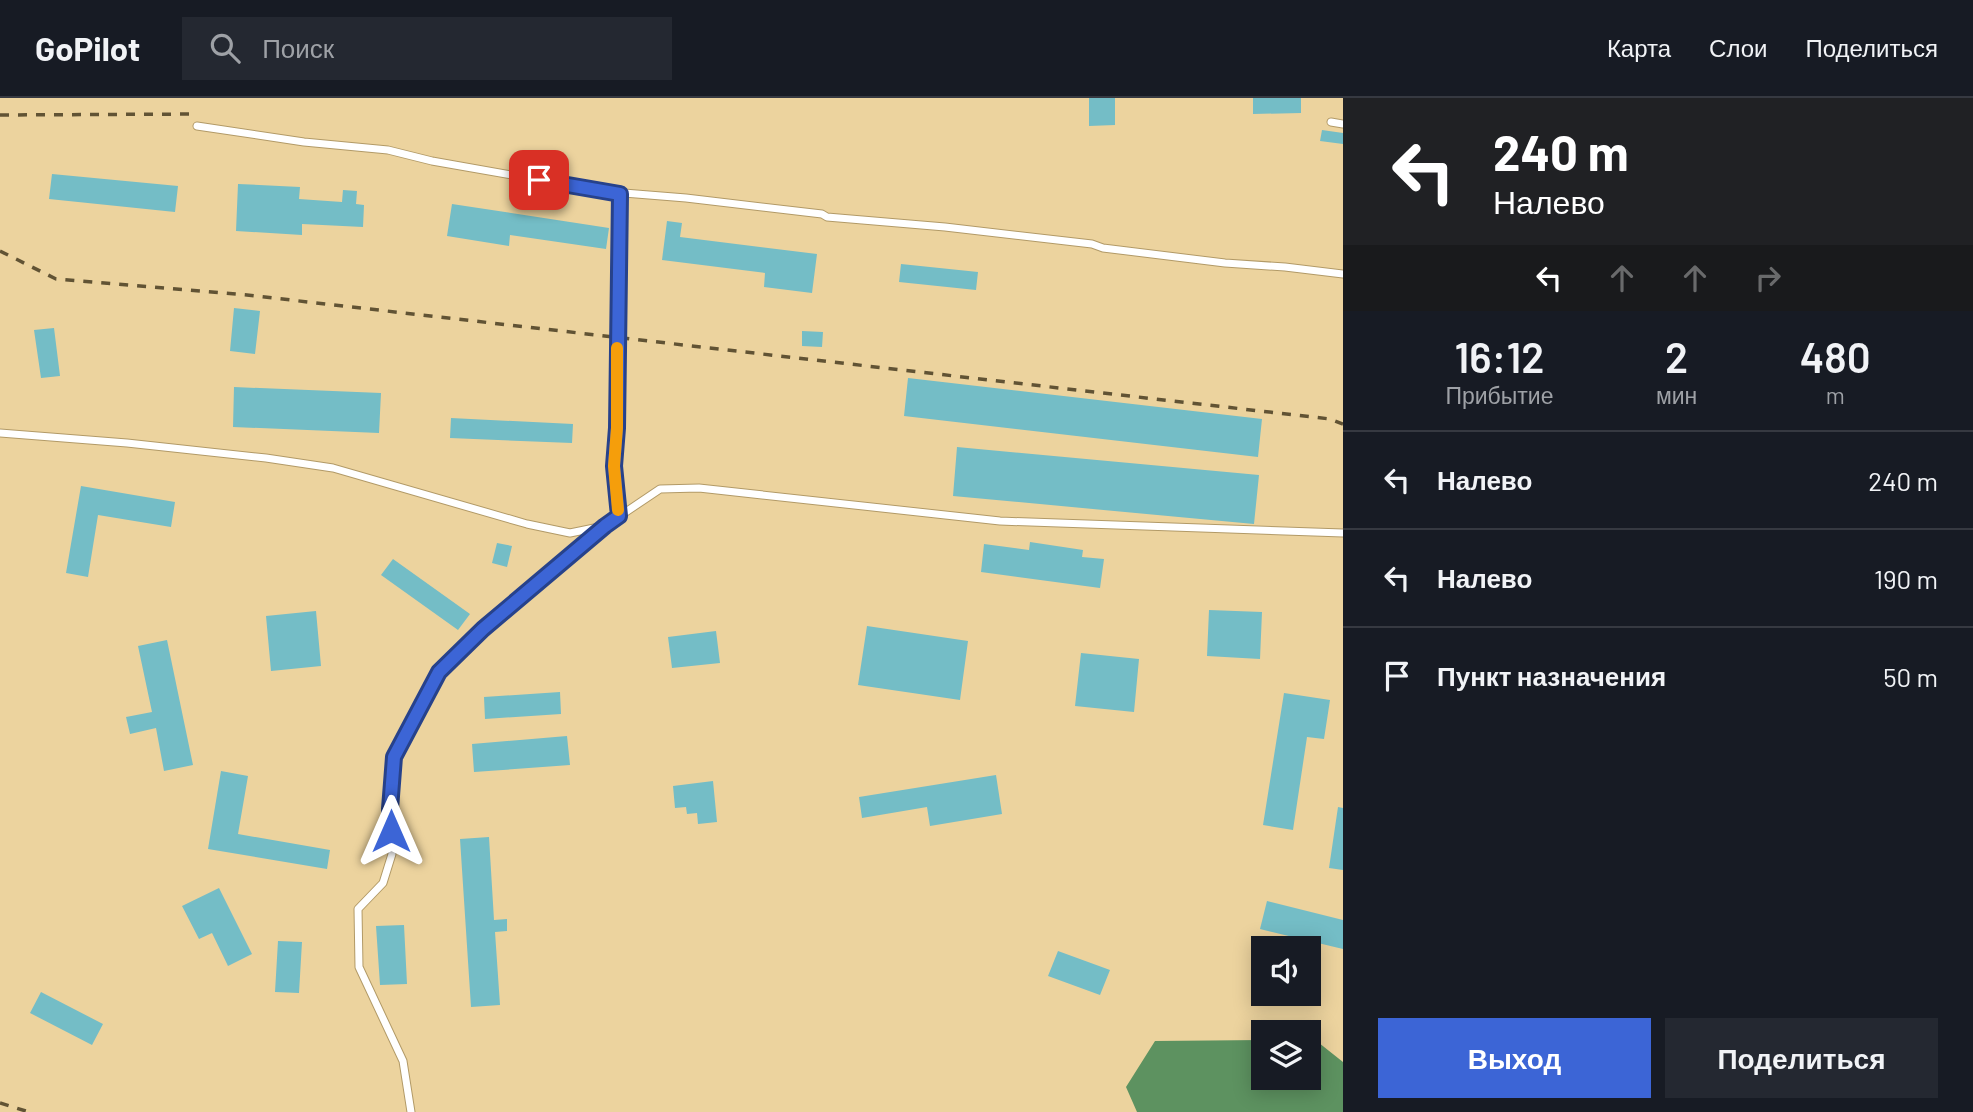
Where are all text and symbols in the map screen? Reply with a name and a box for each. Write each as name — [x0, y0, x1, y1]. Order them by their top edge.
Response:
search box — [182, 17, 672, 80]
text: GoPilot — [35, 28, 140, 68]
icon: search — [206, 29, 244, 67]
text: Поиск — [262, 32, 334, 63]
text: Карта — [1607, 33, 1671, 62]
text: Слои — [1709, 33, 1767, 62]
text: Поделиться — [1805, 33, 1938, 62]
text: 240 m — [1493, 122, 1629, 181]
icon: left — [1378, 126, 1469, 217]
pin — [509, 150, 569, 210]
icon: arrive — [520, 161, 558, 199]
text: Налево — [1493, 182, 1605, 220]
icon: left — [1530, 259, 1568, 297]
icon: ahead — [1603, 259, 1641, 297]
icon: ahead — [1676, 259, 1714, 297]
icon: right — [1749, 259, 1787, 297]
text: 16:12 — [1455, 331, 1544, 381]
text: 2 — [1665, 331, 1688, 381]
text: 480 — [1800, 331, 1871, 381]
text: Прибытие — [1445, 381, 1554, 409]
text: мин — [1656, 381, 1697, 409]
text: m — [1826, 381, 1845, 409]
icon: left — [1378, 461, 1416, 499]
text: Налево — [1437, 464, 1532, 495]
text: 240 m — [1868, 465, 1938, 496]
icon: left — [1378, 559, 1416, 597]
text: Налево — [1437, 562, 1532, 593]
text: 190 m — [1874, 563, 1938, 594]
icon: arrive — [1378, 657, 1416, 695]
text: Пункт назначения — [1437, 660, 1666, 691]
text: 50 m — [1883, 661, 1938, 692]
position arrow — [354, 794, 428, 868]
map controls — [1251, 936, 1321, 1090]
button: sound — [1251, 936, 1321, 1006]
button: Выход — [1378, 1018, 1651, 1098]
button: Поделиться — [1665, 1018, 1938, 1098]
button: layers — [1251, 1020, 1321, 1090]

